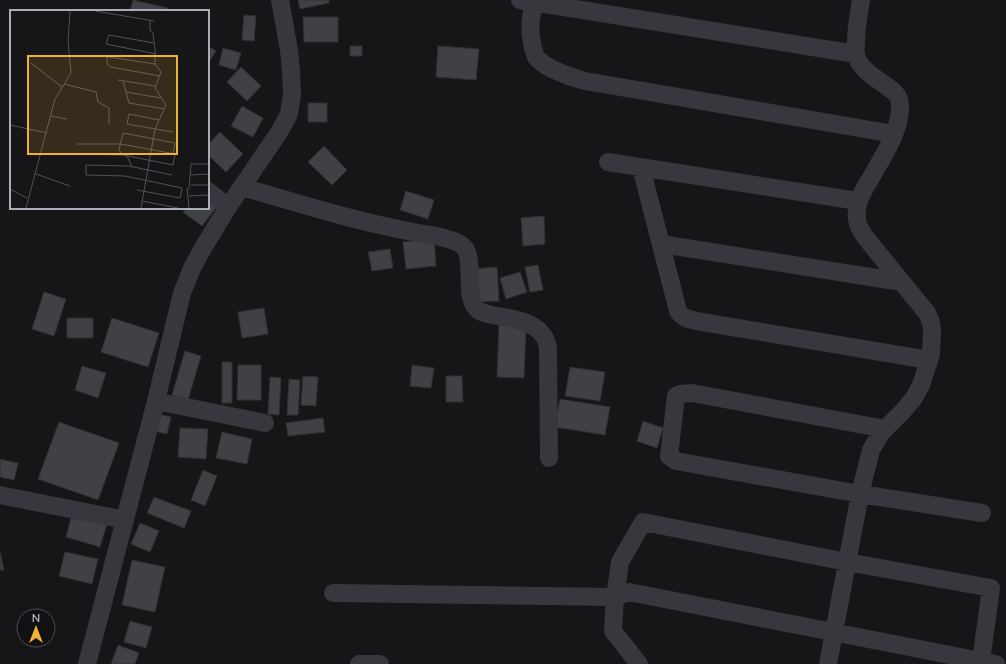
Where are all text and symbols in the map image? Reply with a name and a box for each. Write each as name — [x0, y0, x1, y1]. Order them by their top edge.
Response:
inset map — [10, 10, 209, 209]
north arrow — [16, 608, 56, 648]
text: N — [32, 611, 40, 624]

